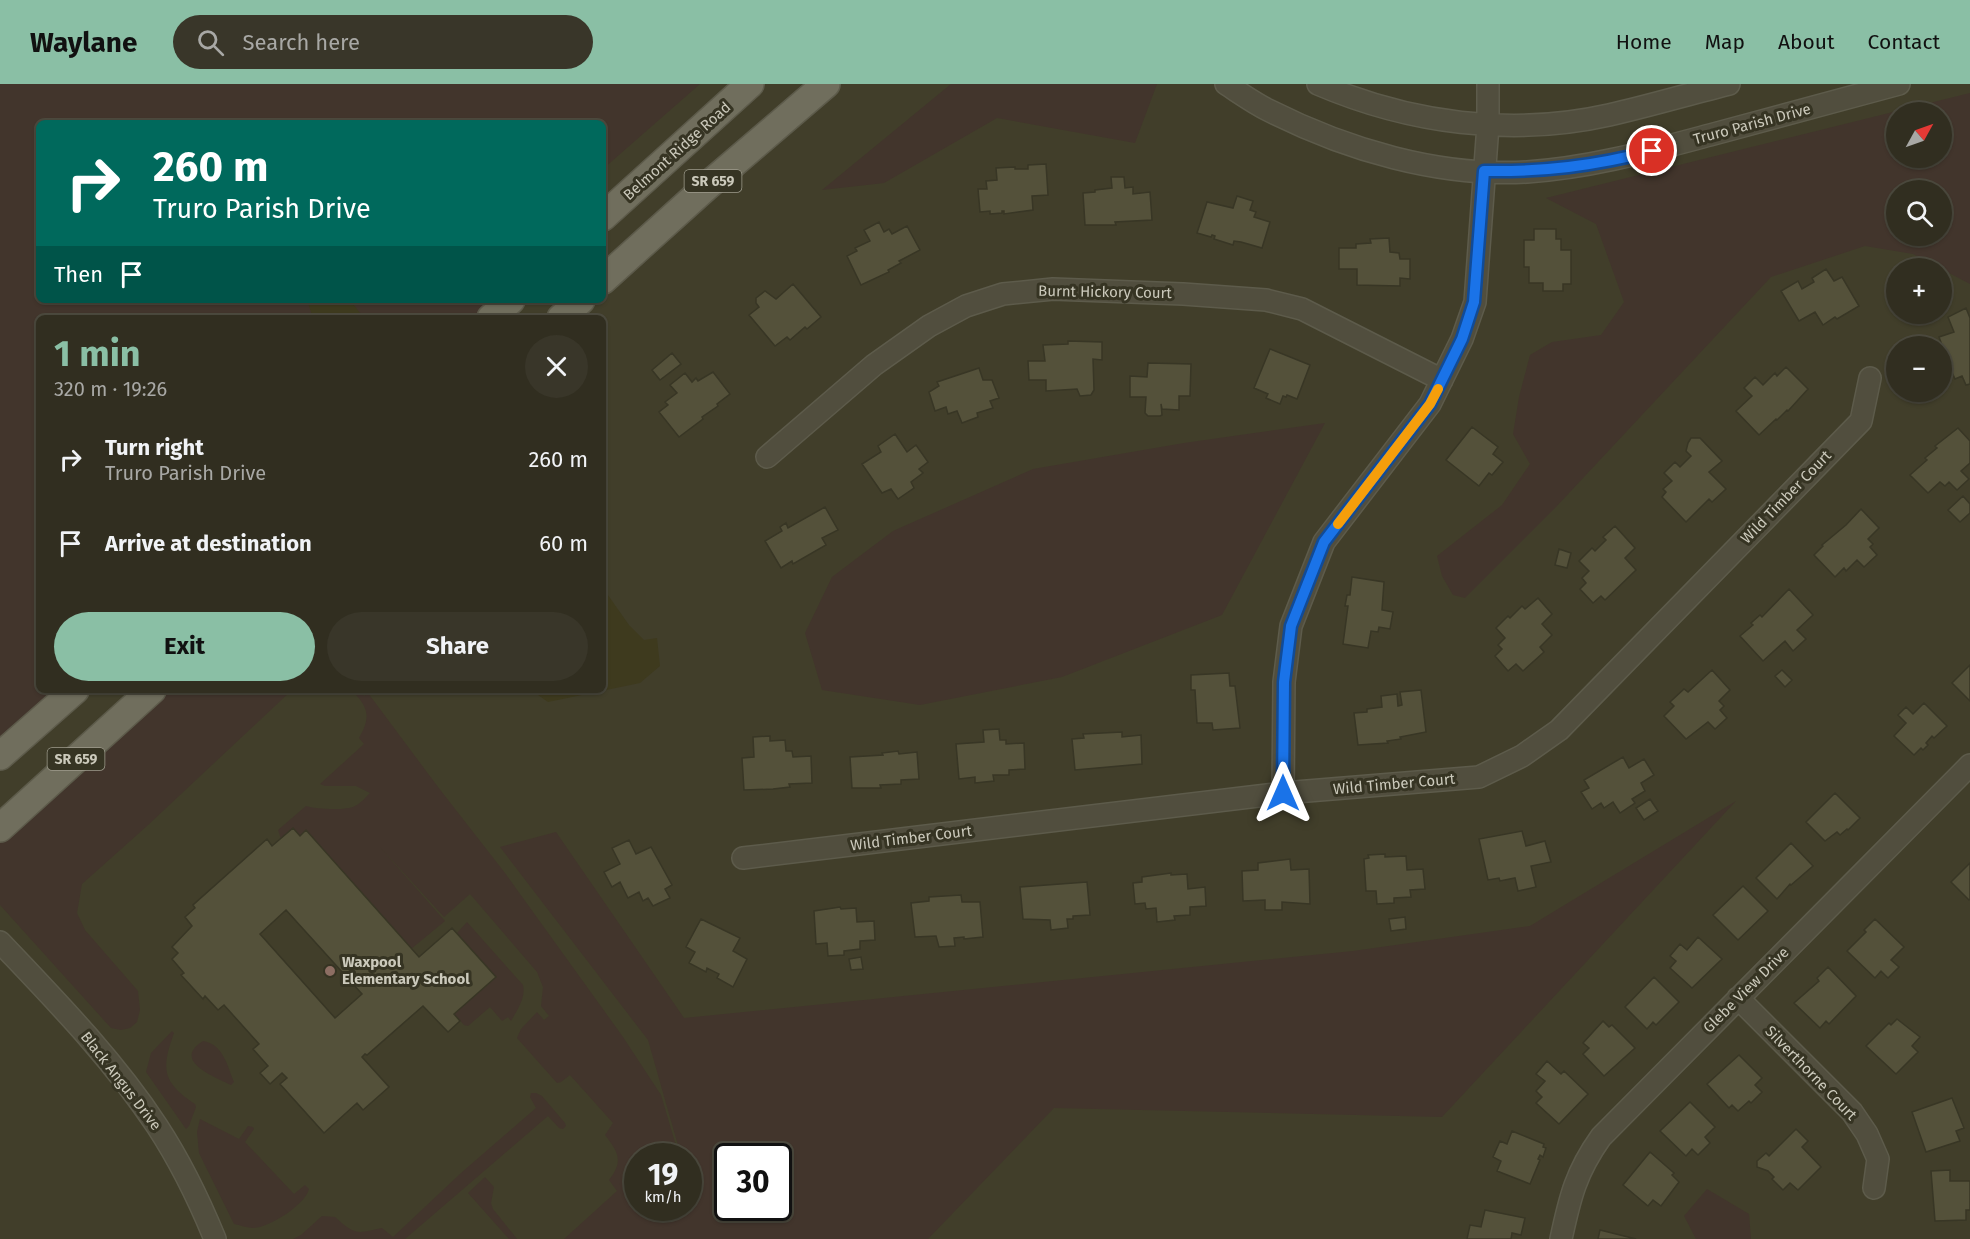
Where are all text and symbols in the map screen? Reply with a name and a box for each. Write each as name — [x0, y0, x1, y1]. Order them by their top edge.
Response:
search box — [173, 15, 593, 69]
text: Waylane — [30, 26, 137, 59]
icon: search — [194, 26, 227, 59]
text: Search here — [242, 29, 360, 56]
text: Home — [1616, 29, 1672, 55]
text: Map — [1705, 29, 1745, 55]
text: About — [1778, 29, 1835, 55]
text: Contact — [1868, 29, 1940, 55]
street label: Belmont Ridge Road — [620, 98, 734, 204]
street label: Truro Parish Drive — [1691, 100, 1813, 148]
north arrow — [1886, 102, 1952, 168]
map controls — [1886, 102, 1952, 402]
pin — [1626, 125, 1677, 176]
icon: arrive — [1635, 134, 1668, 167]
text: 260 m — [153, 142, 268, 192]
icon: right — [54, 144, 132, 222]
road number: SR 659 — [684, 170, 742, 192]
button: search — [1886, 180, 1952, 246]
text: Truro Parish Drive — [153, 193, 371, 225]
icon: arrive — [115, 258, 148, 291]
button: + — [1886, 258, 1952, 324]
text: Then — [54, 261, 103, 288]
street label: Burnt Hickory Court — [1038, 282, 1173, 302]
text: 1 min — [54, 332, 141, 376]
button: close — [525, 335, 588, 398]
button: − — [1886, 336, 1952, 402]
text: 320 m · 19:26 — [54, 377, 167, 401]
text: Turn right — [105, 434, 204, 461]
icon: right — [54, 443, 87, 476]
text: 260 m — [528, 446, 588, 473]
street label: Wild Timber Court — [1737, 446, 1835, 547]
text: Truro Parish Drive — [105, 461, 266, 485]
icon: arrive — [54, 527, 87, 560]
text: Arrive at destination — [105, 530, 312, 557]
text: 60 m — [539, 530, 588, 557]
button: Exit — [54, 612, 315, 681]
button: Share — [327, 612, 588, 681]
road number: SR 659 — [48, 748, 104, 770]
position arrow — [1251, 761, 1315, 825]
street label: Wild Timber Court — [1332, 770, 1456, 798]
street label: Wild Timber Court — [849, 822, 973, 854]
street label: Glebe View Drive — [1699, 943, 1793, 1037]
place label: Waxpool Elementary School — [342, 953, 470, 988]
marker: Waxpool Elementary School — [323, 964, 337, 978]
street label: Silverthorne Court — [1761, 1022, 1861, 1124]
street label: Black Angus Drive — [77, 1028, 165, 1134]
speed limit sign: 30 — [714, 1143, 792, 1221]
text: 19 — [648, 1157, 678, 1193]
text: km/h — [644, 1188, 682, 1206]

